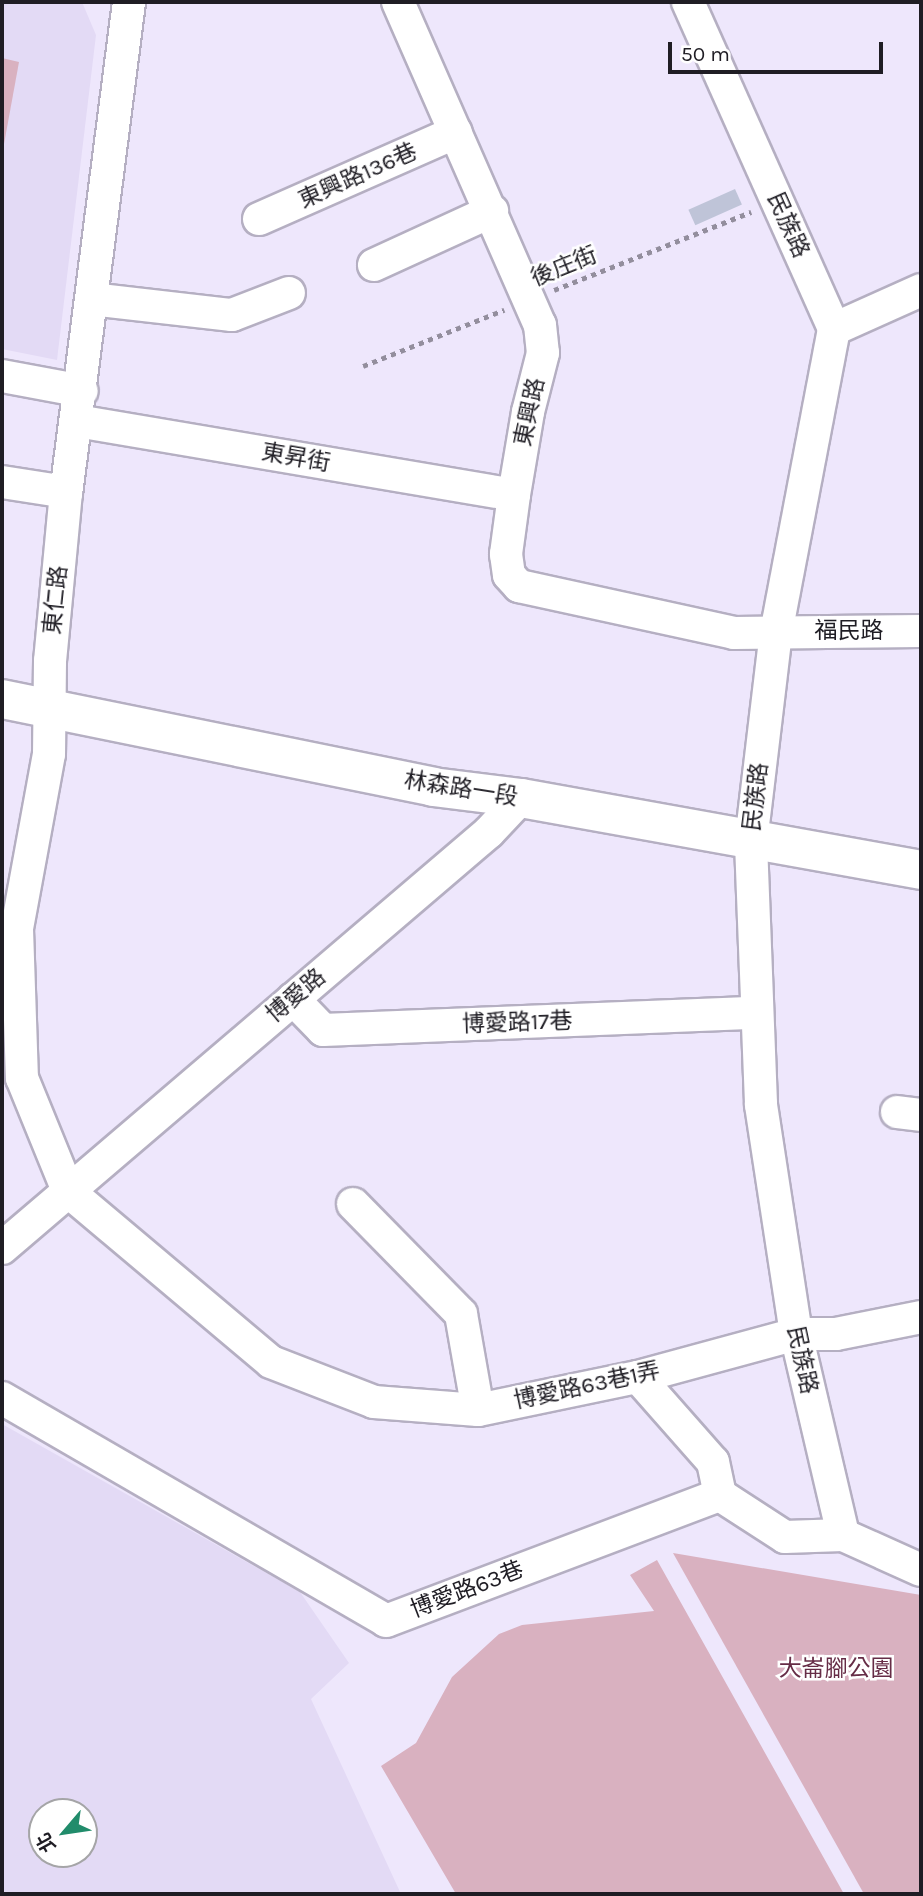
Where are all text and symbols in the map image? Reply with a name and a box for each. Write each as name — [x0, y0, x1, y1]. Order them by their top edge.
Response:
scale bar — [671, 28, 886, 72]
text: 50 m — [681, 42, 730, 66]
street label: 東興路136巷 — [295, 138, 421, 214]
street label: 民族路 — [761, 188, 815, 262]
street label: 後庄街 — [527, 241, 601, 293]
street label: 東興路 — [509, 375, 551, 449]
street label: 東昇街 — [260, 438, 332, 478]
street label: 東仁路 — [39, 564, 73, 636]
street label: 福民路 — [815, 617, 883, 645]
street label: 民族路 — [738, 761, 774, 833]
street label: 林森路一段 — [402, 766, 520, 812]
street label: 博愛路 — [261, 963, 331, 1029]
street label: 博愛路17巷 — [461, 1007, 573, 1039]
street label: 民族路 — [781, 1323, 823, 1397]
street label: 博愛路63巷1弄 — [511, 1357, 663, 1415]
street label: 博愛路63巷 — [407, 1556, 527, 1624]
park label: 大崙腳公園 — [779, 1655, 893, 1683]
north arrow — [28, 1798, 98, 1868]
text: 北 — [32, 1829, 61, 1856]

